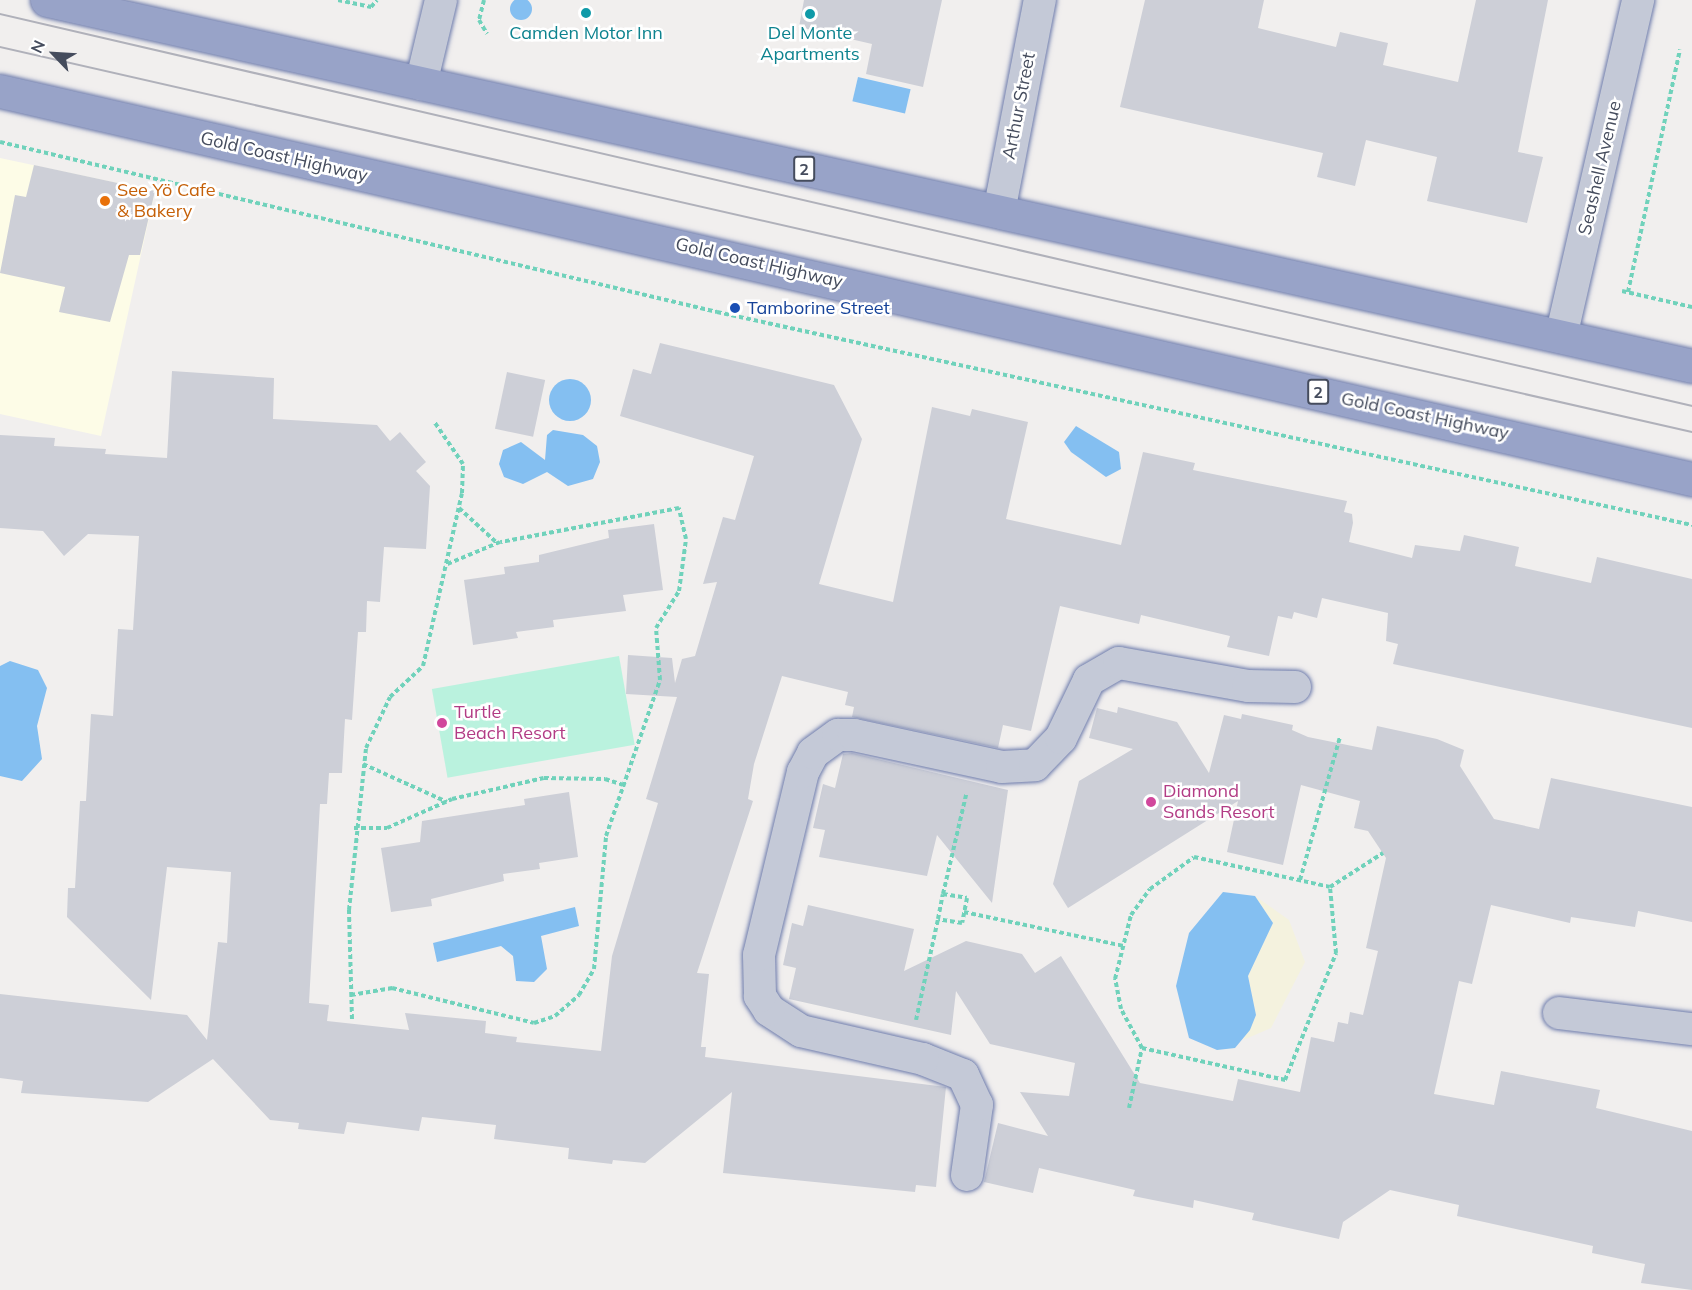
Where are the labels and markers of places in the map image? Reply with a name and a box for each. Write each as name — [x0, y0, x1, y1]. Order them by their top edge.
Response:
marker: Camden Motor Inn — [579, 6, 593, 20]
marker: Del Monte Apartments — [803, 7, 817, 21]
place label: Camden Motor Inn — [509, 22, 663, 44]
place label: Del Monte Apartments — [760, 23, 860, 66]
place label: See Yö Cafe & Bakery — [117, 180, 215, 222]
marker: See Yö Cafe & Bakery — [98, 194, 112, 208]
place label: Tamborine Street — [747, 297, 890, 319]
marker: Tamborine Street — [728, 301, 742, 315]
place label: Turtle Beach Resort — [454, 702, 566, 744]
marker: Turtle Beach Resort — [435, 716, 449, 730]
place label: Diamond Sands Resort — [1163, 781, 1275, 824]
marker: Diamond Sands Resort — [1144, 795, 1158, 809]

